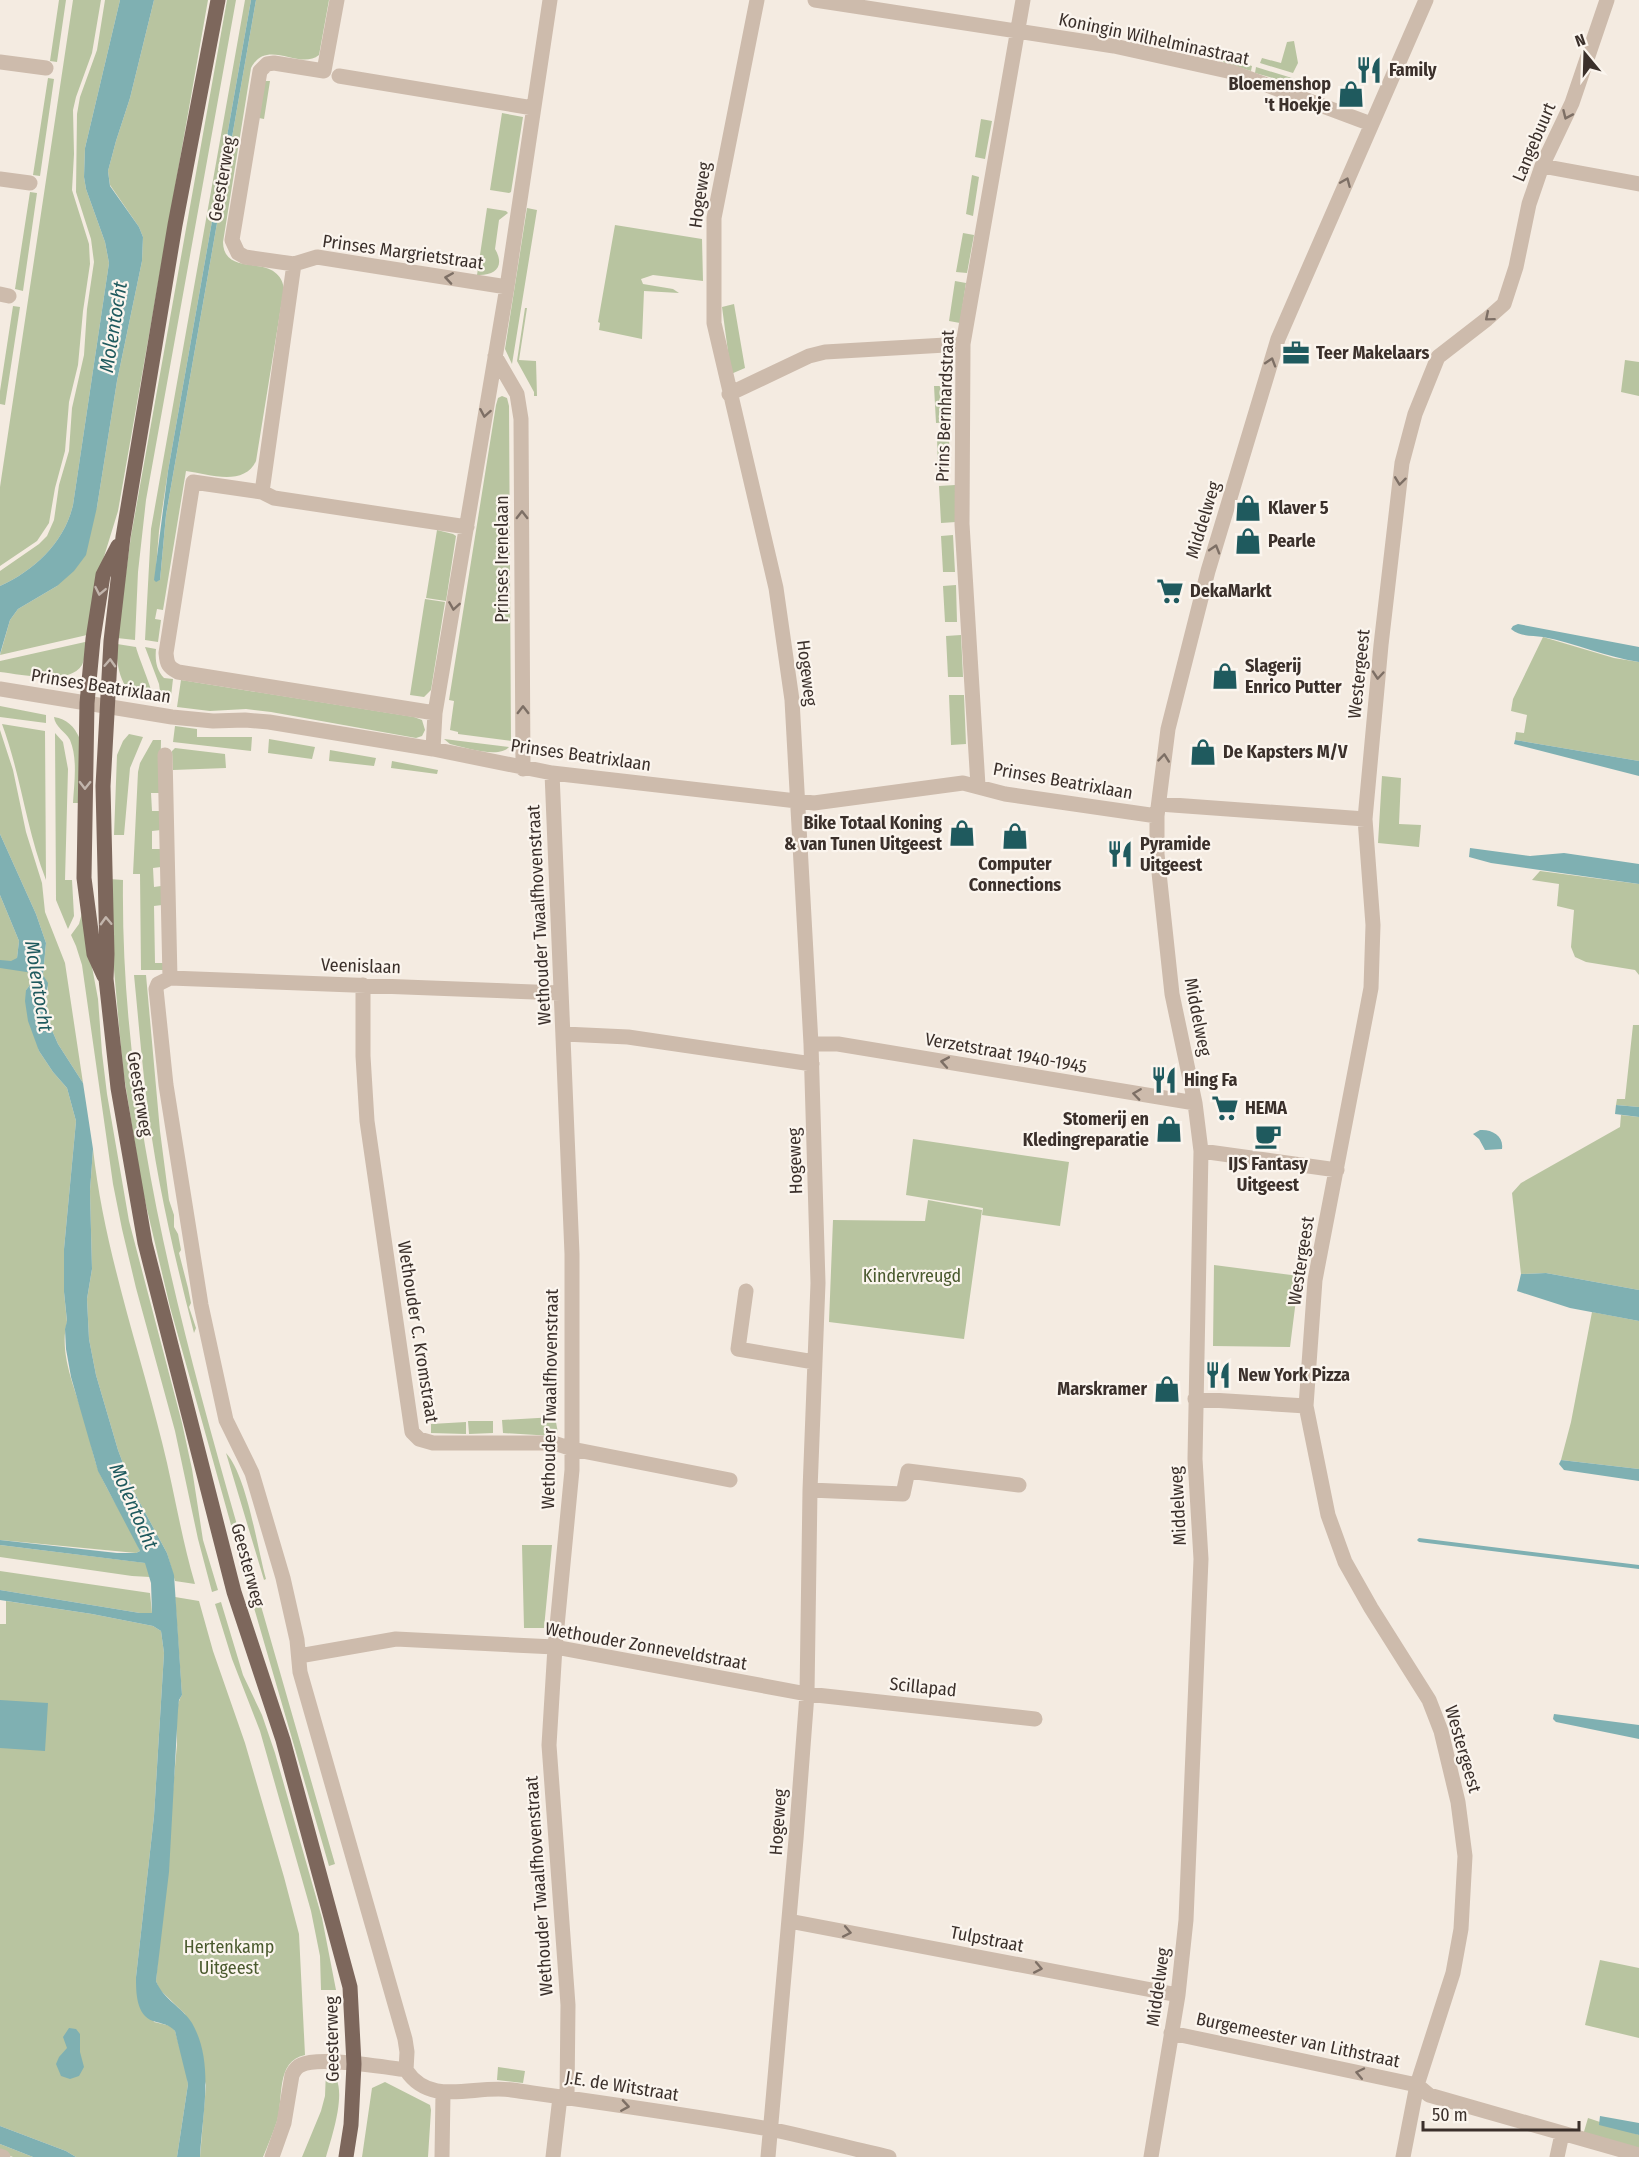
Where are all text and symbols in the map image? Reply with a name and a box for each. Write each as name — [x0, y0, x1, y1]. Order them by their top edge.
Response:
street label: Koningin Wilhelminastraat — [1057, 8, 1251, 70]
north arrow — [1555, 24, 1615, 84]
text: N — [1573, 30, 1588, 51]
restaurant icon: Family — [1354, 55, 1384, 85]
place label: Family — [1389, 59, 1437, 81]
place label: Bloemenshop 't Hoekje — [1228, 73, 1331, 116]
shop icon: Bloemenshop 't Hoekje — [1336, 79, 1366, 109]
street label: Langebuurt — [1508, 99, 1561, 185]
one-way arrow — [1562, 108, 1574, 119]
street label: Geesterweg — [204, 134, 240, 223]
street label: Hogeweg — [684, 160, 716, 230]
one-way arrow — [1339, 178, 1351, 189]
street label: Prinses Margrietstraat — [321, 230, 485, 274]
one-way arrow — [445, 272, 454, 284]
water label: Molentocht — [94, 279, 132, 374]
one-way arrow — [1485, 310, 1496, 321]
street label: Prins Bernhardstraat — [931, 329, 959, 482]
office icon: Teer Makelaars — [1281, 338, 1311, 368]
place label: Teer Makelaars — [1316, 342, 1429, 364]
one-way arrow — [1264, 357, 1276, 368]
one-way arrow — [479, 408, 492, 418]
one-way arrow — [1394, 476, 1407, 486]
street label: Middelweg — [1181, 478, 1225, 561]
shop icon: Klaver 5 — [1233, 493, 1263, 523]
street label: Prinses Irenelaan — [491, 495, 513, 623]
place label: Klaver 5 — [1268, 497, 1329, 519]
one-way arrow — [516, 511, 528, 520]
shop icon: Pearle — [1233, 526, 1263, 556]
place label: Pearle — [1268, 530, 1316, 552]
one-way arrow — [1208, 544, 1220, 555]
supermarket icon: DekaMarkt — [1155, 576, 1185, 606]
place label: DekaMarkt — [1190, 580, 1272, 602]
one-way arrow — [94, 585, 107, 595]
one-way arrow — [449, 601, 461, 610]
street label: Westergeest — [1343, 628, 1375, 720]
street label: Hogeweg — [792, 639, 822, 708]
place label: Slagerij Enrico Putter — [1245, 655, 1342, 698]
one-way arrow — [104, 658, 117, 667]
shop icon: Slagerij Enrico Putter — [1210, 661, 1240, 691]
street label: Prinses Beatrixlaan — [29, 664, 173, 708]
one-way arrow — [1372, 670, 1385, 679]
one-way arrow — [517, 706, 529, 715]
street label: Prinses Beatrixlaan — [509, 734, 653, 776]
shop icon: De Kapsters M/V — [1188, 737, 1218, 767]
place label: De Kapsters M/V — [1223, 741, 1348, 763]
one-way arrow — [1158, 754, 1170, 763]
street label: Prinses Beatrixlaan — [991, 758, 1135, 804]
one-way arrow — [79, 780, 92, 789]
street label: Wethouder Twaalfhovenstraat — [522, 804, 556, 1026]
place label: Bike Totaal Koning & van Tunen Uitgeest — [784, 812, 943, 855]
shop icon: Bike Totaal Koning & van Tunen Uitgeest — [947, 818, 977, 848]
shop icon: Computer Connections — [1000, 821, 1030, 851]
place label: Pyramide Uitgeest — [1140, 833, 1211, 876]
restaurant icon: Pyramide Uitgeest — [1105, 839, 1135, 869]
place label: Computer Connections — [969, 853, 1061, 896]
one-way arrow — [99, 916, 112, 925]
water label: Molentocht — [20, 939, 58, 1034]
street label: Veenislaan — [321, 954, 401, 978]
street label: Middelweg — [1180, 976, 1216, 1059]
street label: Verzetstraat 1940-1945 — [923, 1028, 1089, 1078]
street label: Geesterweg — [122, 1050, 158, 1139]
one-way arrow — [940, 1057, 949, 1069]
restaurant icon: Hing Fa — [1149, 1065, 1179, 1095]
place label: Hing Fa — [1184, 1069, 1237, 1091]
one-way arrow — [1133, 1089, 1142, 1101]
supermarket icon: HEMA — [1210, 1093, 1240, 1123]
place label: HEMA — [1245, 1097, 1287, 1119]
place label: Stomerij en Kledingreparatie — [1023, 1108, 1149, 1151]
shop icon: Stomerij en Kledingreparatie — [1154, 1114, 1184, 1144]
cafe icon: IJS Fantasy Uitgeest — [1253, 1121, 1283, 1151]
street label: Hogeweg — [783, 1127, 807, 1195]
place label: IJS Fantasy Uitgeest — [1228, 1153, 1308, 1196]
street label: Westergeest — [1283, 1215, 1319, 1307]
street label: Wethouder C. Kromstraat — [393, 1239, 443, 1425]
park label: Kindervreugd — [863, 1265, 961, 1287]
street label: Wethouder Twaalfhovenstraat — [537, 1289, 563, 1509]
restaurant icon: New York Pizza — [1203, 1360, 1233, 1390]
place label: New York Pizza — [1238, 1364, 1350, 1386]
shop icon: Marskramer — [1152, 1374, 1182, 1404]
place label: Marskramer — [1057, 1378, 1147, 1400]
water label: Molentocht — [104, 1459, 164, 1553]
street label: Middelweg — [1165, 1465, 1191, 1546]
street label: Geesterweg — [226, 1521, 270, 1610]
street label: Wethouder Zonneveldstraat — [543, 1617, 749, 1675]
street label: Scillapad — [888, 1673, 958, 1701]
street label: Westergeest — [1440, 1703, 1486, 1795]
street label: Wethouder Twaalfhovenstraat — [520, 1775, 558, 1997]
street label: Hogeweg — [765, 1787, 791, 1856]
street label: Tulpstraat — [949, 1921, 1026, 1957]
one-way arrow — [841, 1925, 851, 1938]
park label: Hertenkamp Uitgeest — [184, 1936, 274, 1979]
street label: Middelweg — [1142, 1946, 1174, 2028]
one-way arrow — [1033, 1961, 1043, 1974]
street label: Geesterweg — [320, 1995, 344, 2082]
street label: Burgemeester van Lithstraat — [1194, 2008, 1402, 2072]
street label: J.E. de Witstraat — [564, 2066, 680, 2106]
one-way arrow — [1355, 2067, 1365, 2080]
scale bar — [1423, 2094, 1579, 2132]
one-way arrow — [620, 2100, 630, 2112]
text: 50 m — [1432, 2104, 1468, 2126]

